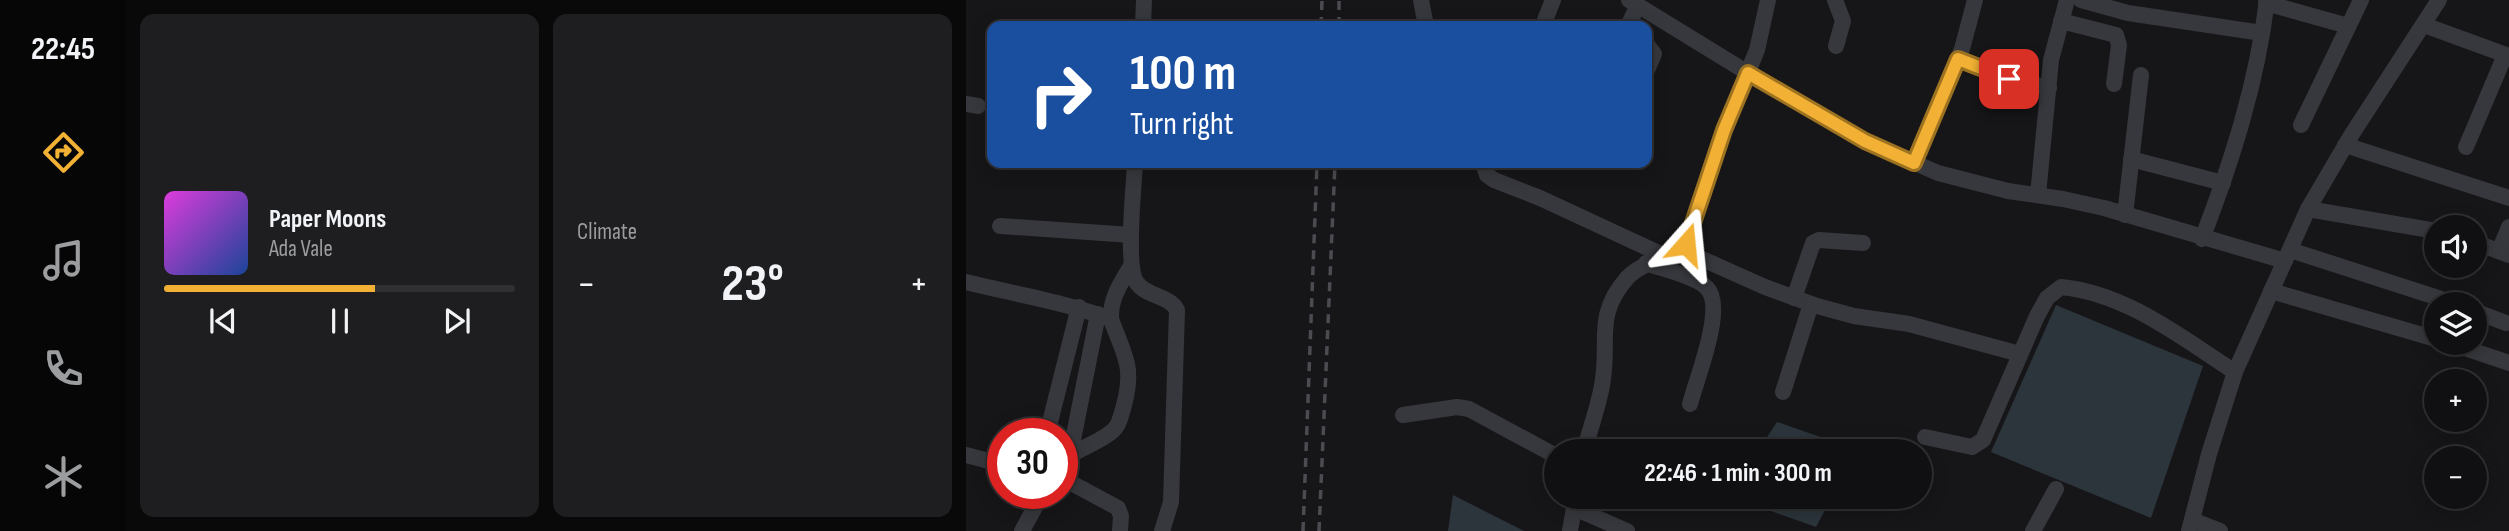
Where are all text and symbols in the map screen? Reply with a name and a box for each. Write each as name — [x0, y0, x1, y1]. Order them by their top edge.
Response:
text: 22:45 — [31, 30, 95, 69]
text: 100 m — [1130, 45, 1236, 104]
icon: right — [1015, 49, 1106, 140]
pin — [1979, 49, 2039, 109]
icon: arrive — [1990, 60, 2028, 98]
text: Turn right — [1130, 105, 1234, 144]
icon: directions — [39, 128, 88, 177]
text: Paper Moons — [269, 204, 386, 235]
position arrow — [1649, 207, 1723, 281]
map controls — [2424, 215, 2487, 509]
button: sound — [2424, 215, 2487, 278]
text: Climate — [577, 218, 637, 246]
text: Ada Vale — [269, 235, 333, 263]
icon: music — [39, 236, 88, 285]
text: 23° — [721, 253, 784, 316]
text: − — [577, 262, 596, 307]
text: + — [909, 262, 928, 307]
button: layers — [2424, 292, 2487, 355]
icon: previous — [204, 302, 242, 340]
icon: pause — [321, 302, 359, 340]
icon: next — [438, 302, 476, 340]
icon: phone — [39, 344, 88, 393]
button: + — [2424, 369, 2487, 432]
speed limit sign: 30 — [987, 418, 1078, 509]
button: − — [2424, 446, 2487, 509]
icon: climate — [39, 452, 88, 501]
text: 22:46 · 1 min · 300 m — [1644, 458, 1832, 489]

